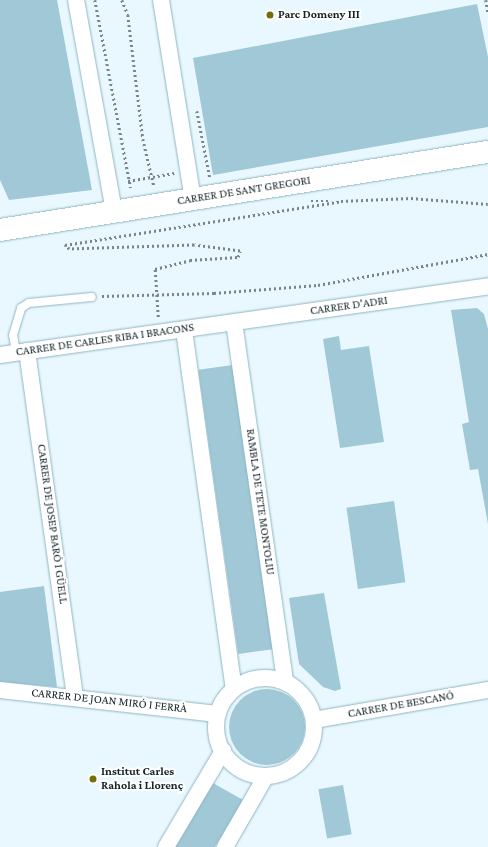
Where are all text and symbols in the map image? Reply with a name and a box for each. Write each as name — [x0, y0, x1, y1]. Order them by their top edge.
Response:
place label: Parc Domeny III — [278, 8, 360, 22]
marker: Parc Domeny III — [265, 10, 275, 20]
street label: CARRER DE SANT GREGORI — [176, 173, 312, 209]
street label: CARRER D'ADRI — [309, 293, 389, 319]
street label: CARRER DE CARLES RIBA I BRACONS — [15, 320, 195, 360]
street label: RAMBLA DE TETE MONTOLIU — [243, 428, 277, 576]
street label: CARRER DE JOSEP BARÓ I GÜELL — [34, 443, 70, 605]
street label: CARRER DE JOAN MIRÓ I FERRÀ — [31, 686, 187, 716]
street label: CARRER DE BESCANÓ — [347, 689, 455, 721]
place label: Institut Carles Rahola i Llorenç — [101, 765, 183, 793]
marker: Institut Carles Rahola i Llorenç — [88, 774, 98, 784]

